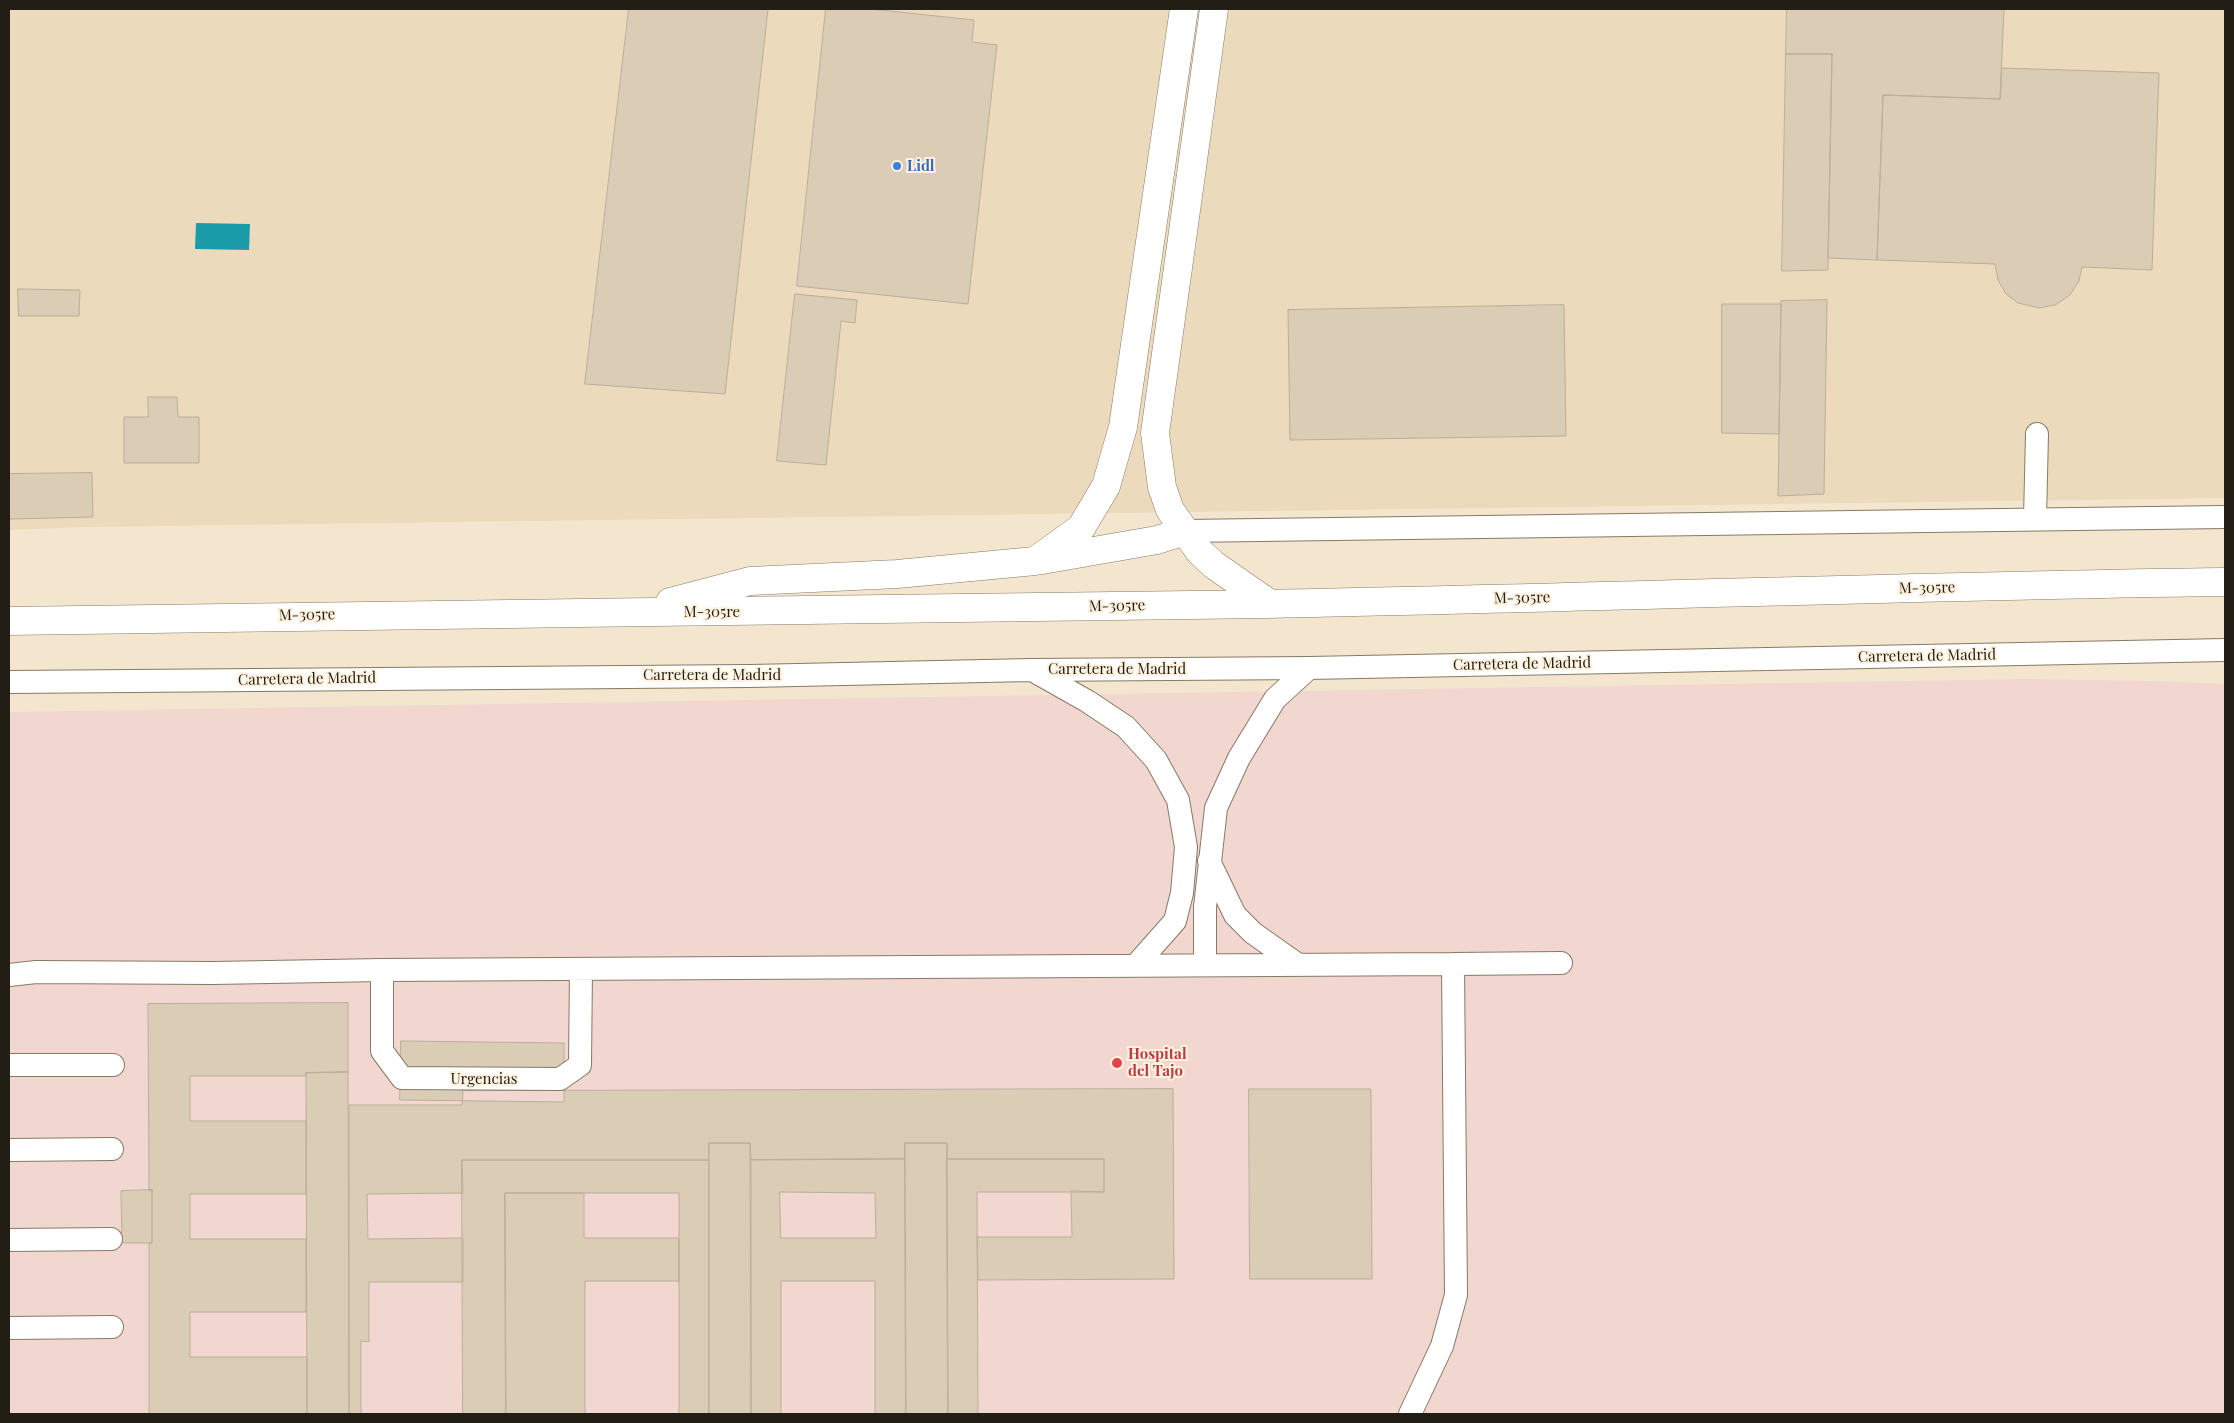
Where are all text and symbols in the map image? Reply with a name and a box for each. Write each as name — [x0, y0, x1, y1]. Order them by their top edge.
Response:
place label: Lidl — [907, 157, 935, 175]
marker: Lidl — [891, 160, 903, 172]
street label: M-305re — [1899, 579, 1955, 597]
street label: M-305re — [1494, 589, 1550, 607]
street label: M-305re — [1089, 597, 1145, 615]
street label: M-305re — [684, 603, 740, 621]
street label: M-305re — [279, 606, 335, 624]
street label: Carretera de Madrid — [1858, 646, 1996, 666]
street label: Carretera de Madrid — [1453, 654, 1591, 674]
street label: Carretera de Madrid — [1048, 660, 1186, 678]
street label: Carretera de Madrid — [643, 666, 781, 684]
street label: Carretera de Madrid — [238, 669, 376, 689]
place label: Hospital del Tajo — [1128, 1045, 1187, 1080]
marker: Hospital del Tajo — [1110, 1056, 1124, 1070]
street label: Urgencias — [451, 1070, 517, 1088]

